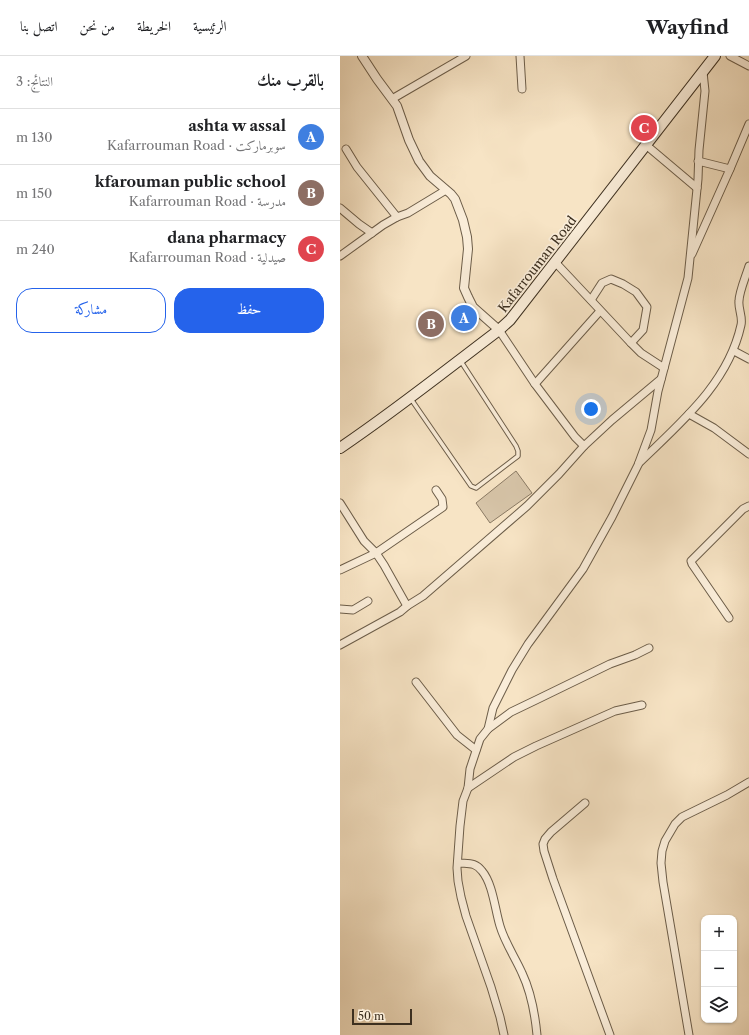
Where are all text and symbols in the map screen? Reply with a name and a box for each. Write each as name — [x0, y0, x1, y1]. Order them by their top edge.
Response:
text: Wayfind — [646, 16, 729, 39]
text: اتصل بنا — [20, 17, 58, 35]
text: من نحن — [80, 17, 115, 35]
text: الخريطة — [137, 17, 171, 35]
text: الرئيسية — [193, 17, 227, 35]
text: بالقرب منك — [257, 70, 324, 90]
text: النتائج: 3 — [16, 73, 53, 89]
pin: C — [631, 113, 657, 143]
text: ashta w assal — [188, 116, 286, 135]
text: 130 m — [16, 129, 52, 145]
text: A — [306, 129, 316, 145]
text: سوبرماركت · Kafarrouman Road — [107, 137, 286, 153]
text: kfarouman public school — [95, 172, 286, 191]
text: 150 m — [16, 185, 52, 201]
text: B — [306, 185, 316, 201]
text: مدرسة · Kafarrouman Road — [129, 193, 286, 209]
street label: Kafarrouman Road — [494, 213, 580, 315]
text: dana pharmacy — [167, 228, 286, 247]
text: 240 m — [16, 241, 55, 257]
text: C — [306, 241, 316, 257]
text: صيدلية · Kafarrouman Road — [129, 249, 286, 265]
button: مشاركة — [16, 288, 166, 333]
button: حفظ — [174, 288, 324, 333]
pin: A — [451, 303, 477, 333]
pin: B — [418, 309, 444, 339]
your location — [581, 399, 601, 419]
map controls — [701, 915, 737, 1023]
button: + — [701, 915, 737, 951]
button: − — [701, 951, 737, 987]
button: layers — [701, 987, 737, 1023]
scale bar — [352, 1007, 412, 1026]
text: 50 m — [358, 1009, 384, 1023]

